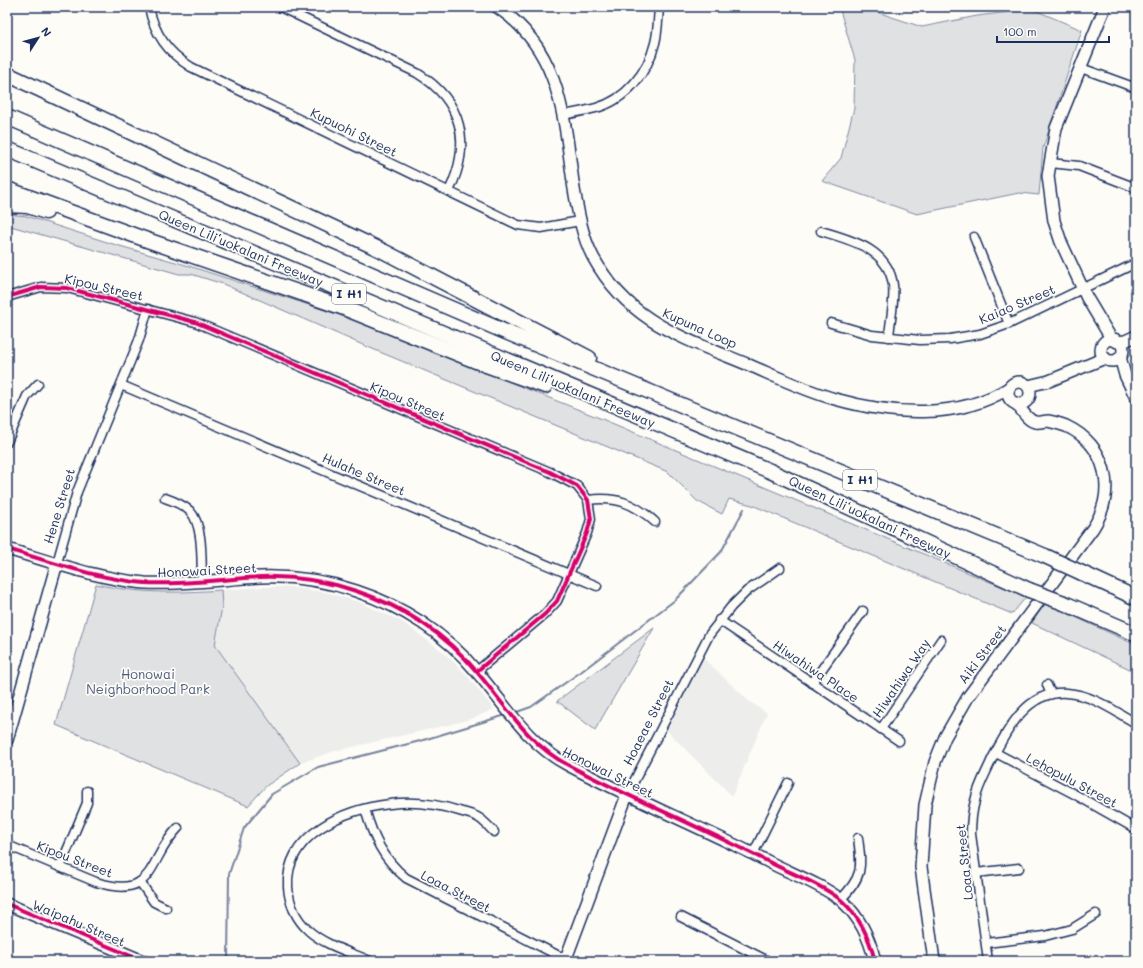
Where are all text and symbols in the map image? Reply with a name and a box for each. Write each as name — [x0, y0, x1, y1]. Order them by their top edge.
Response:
north arrow — [18, 18, 58, 58]
scale bar — [997, 18, 1109, 44]
text: 100 m — [1003, 23, 1037, 39]
text: N — [38, 24, 55, 40]
street label: Kupuohi Street — [308, 103, 401, 160]
street label: Queen Liliʻuokalani Freeway — [156, 205, 326, 290]
street label: Kipou Street — [63, 269, 145, 304]
street label: Kaiao Street — [976, 280, 1058, 327]
road number: I H1 — [332, 284, 366, 304]
street label: Kupuna Loop — [660, 304, 740, 352]
street label: Queen Liliʻuokalani Freeway — [488, 346, 658, 431]
street label: Kipou Street — [368, 377, 449, 424]
street label: Hulahe Street — [320, 448, 409, 499]
street label: Hene Street — [39, 466, 78, 546]
road number: I H1 — [843, 470, 877, 490]
street label: Queen Liliʻuokalani Freeway — [786, 471, 954, 562]
street label: Honowai Street — [157, 558, 257, 581]
street label: Aiki Street — [954, 621, 1009, 687]
street label: Hiwahiwa Way — [868, 635, 933, 720]
street label: Hiwahiwa Place — [770, 636, 863, 706]
park label: Honowai Neighborhood Park — [86, 665, 210, 697]
street label: Hoaeae Street — [618, 675, 677, 768]
street label: Honowai Street — [560, 742, 657, 801]
street label: Lehopulu Street — [1024, 748, 1121, 811]
street label: Loaa Street — [951, 823, 976, 901]
street label: Kipou Street — [35, 836, 116, 881]
street label: Loaa Street — [418, 866, 494, 916]
street label: Waipahu Street — [30, 895, 129, 950]

